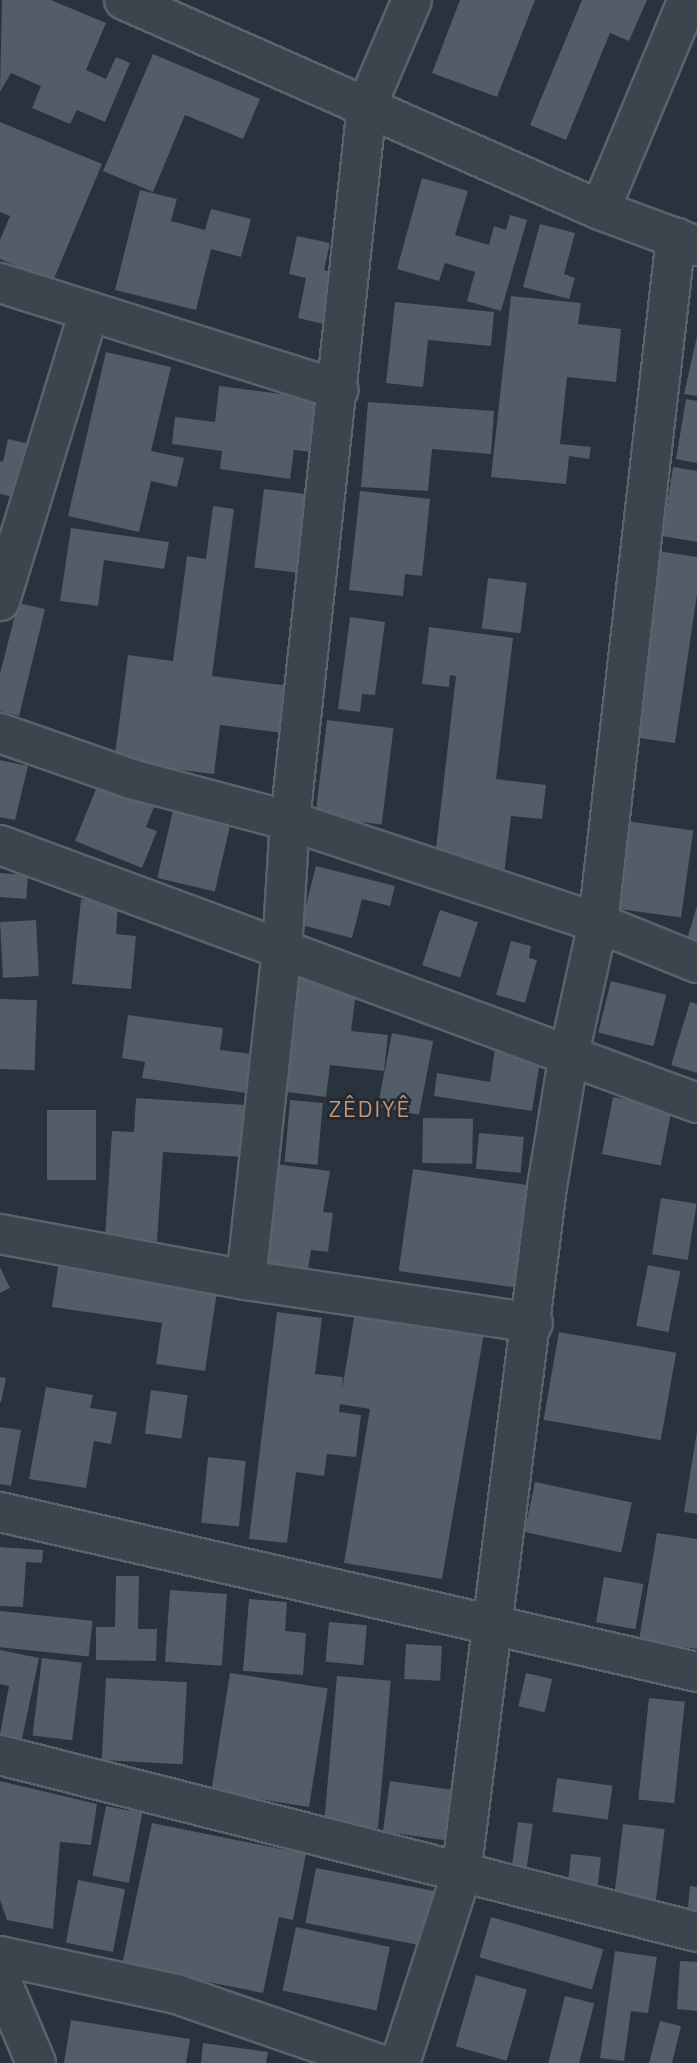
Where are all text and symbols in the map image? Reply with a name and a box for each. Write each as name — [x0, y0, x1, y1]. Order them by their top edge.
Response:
district label: ZÊDIYÊ — [329, 1095, 411, 1123]

